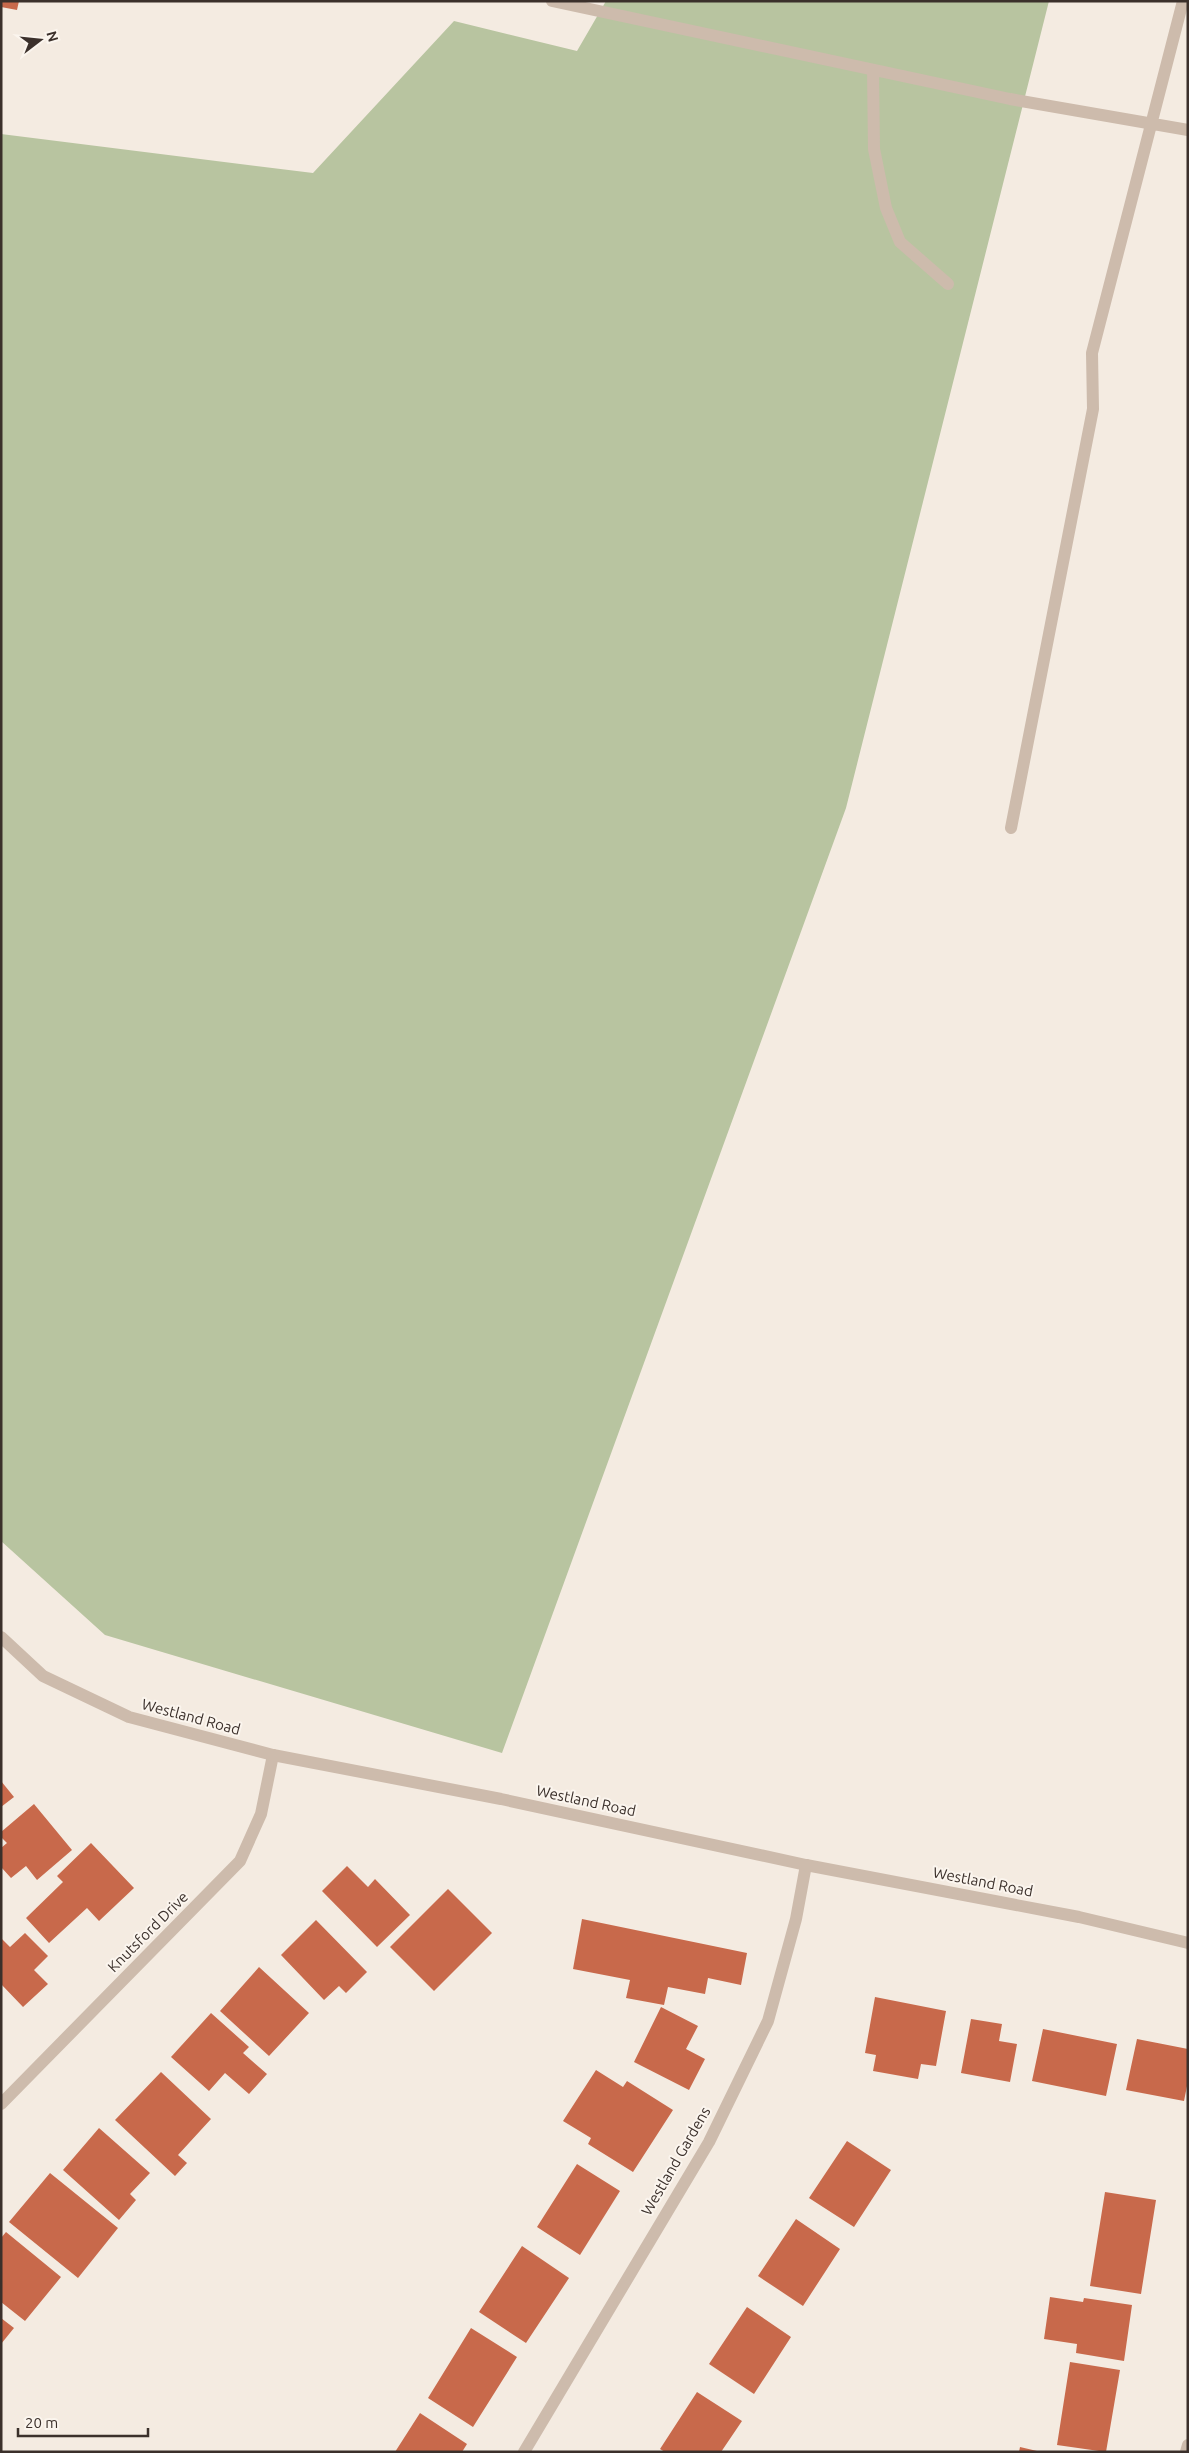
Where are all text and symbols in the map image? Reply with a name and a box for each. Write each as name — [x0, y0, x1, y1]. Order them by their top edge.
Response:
north arrow — [15, 15, 65, 65]
text: N — [43, 29, 62, 44]
street label: Westland Road — [140, 1695, 242, 1738]
street label: Westland Road — [535, 1782, 637, 1819]
street label: Westland Road — [932, 1863, 1034, 1900]
street label: Knutsford Drive — [104, 1888, 191, 1975]
street label: Westland Gardens — [638, 2104, 713, 2218]
scale bar — [18, 2406, 148, 2438]
text: 20 m — [25, 2414, 58, 2431]

